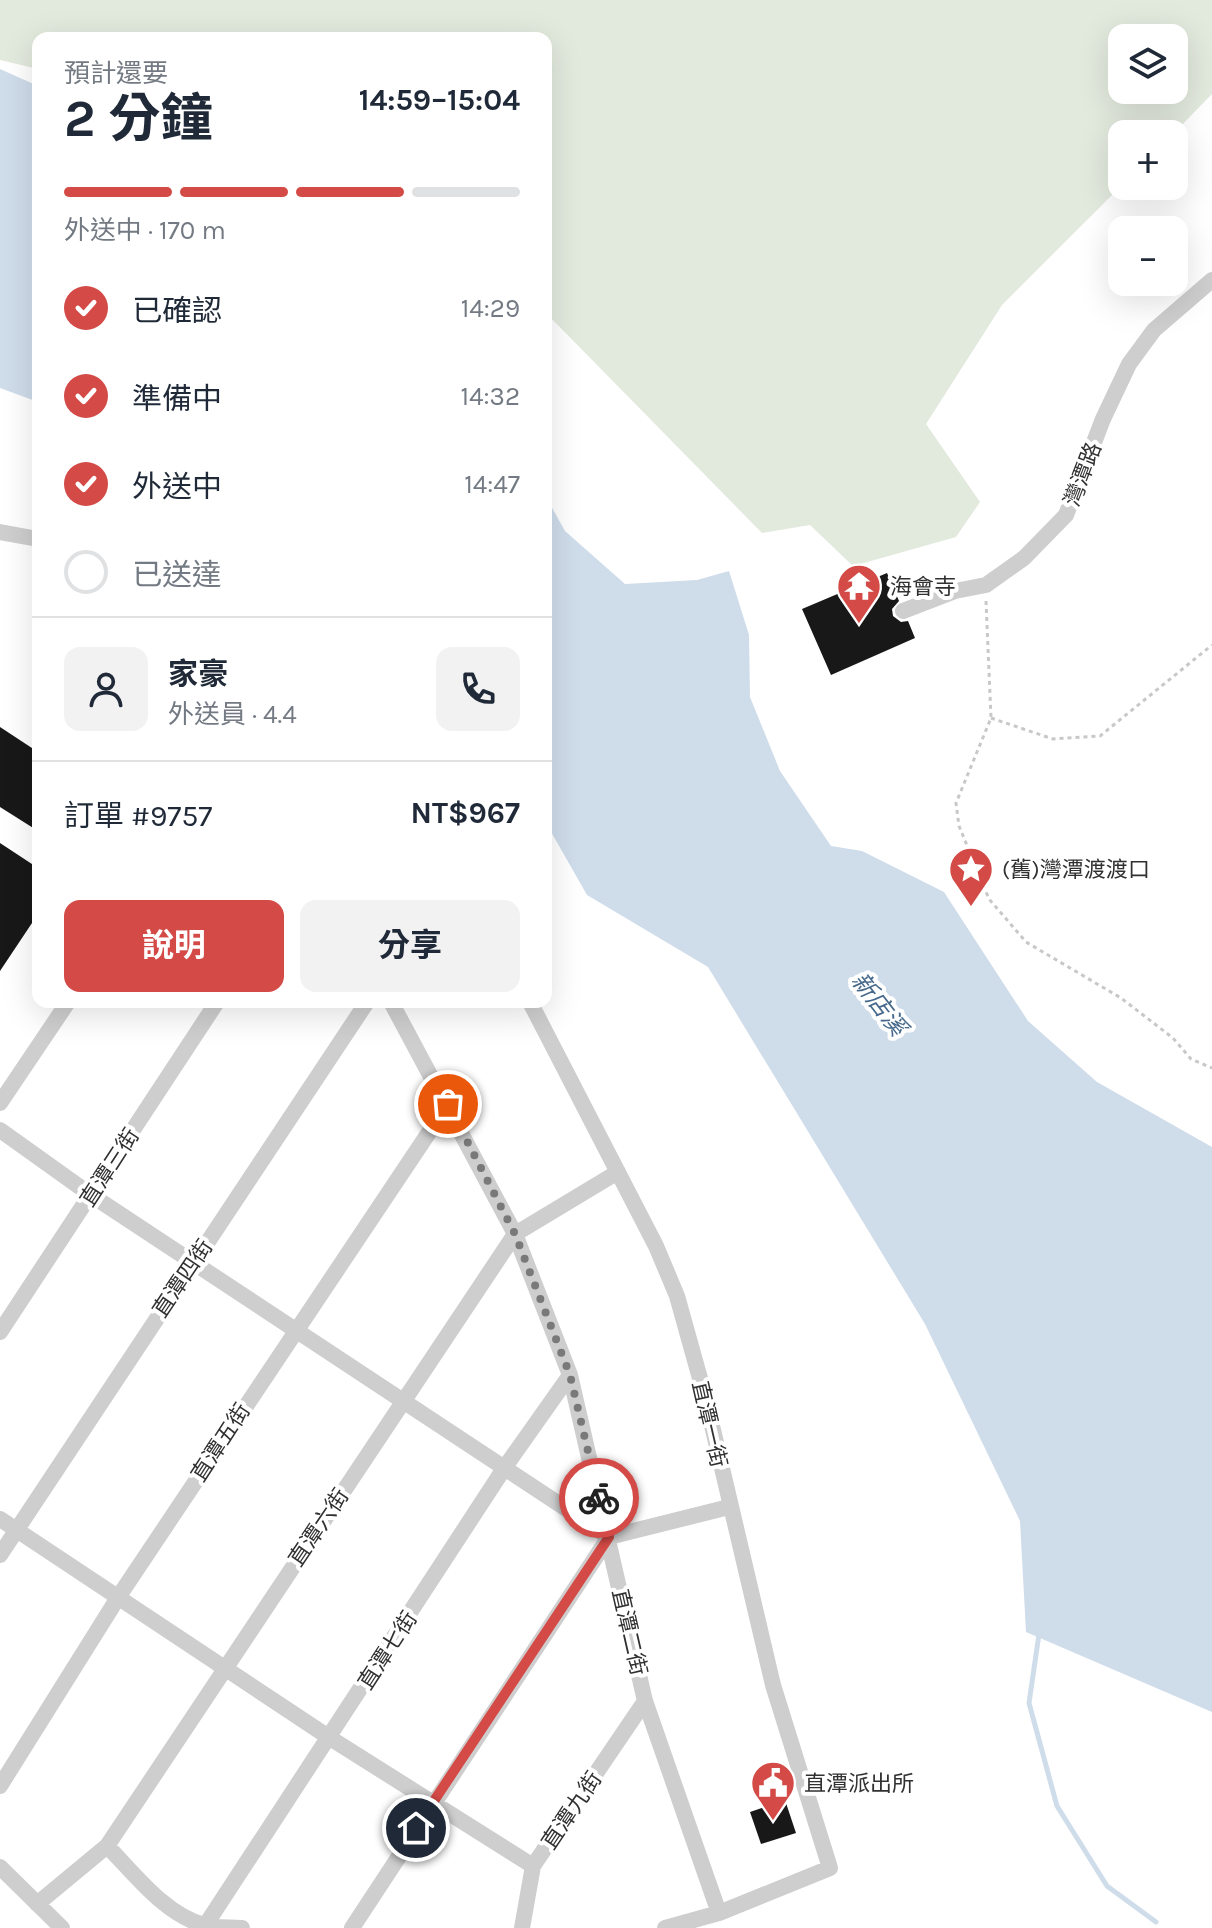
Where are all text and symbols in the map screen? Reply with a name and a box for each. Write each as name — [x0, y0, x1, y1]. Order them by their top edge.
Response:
map controls — [1108, 24, 1188, 296]
button: layers — [1108, 24, 1188, 104]
text: 預計還要 — [64, 58, 168, 89]
text: 14:59–15:04 — [359, 82, 520, 118]
text: 2 分鐘 — [64, 88, 213, 149]
button: + — [1108, 120, 1188, 200]
text: 外送中 · 170 m — [64, 215, 226, 246]
button: − — [1108, 216, 1188, 296]
icon: check — [64, 286, 108, 330]
text: 已確認 — [132, 293, 222, 329]
text: 14:29 — [461, 293, 520, 324]
icon: check — [64, 374, 108, 418]
text: 準備中 — [132, 381, 222, 417]
text: 14:32 — [460, 381, 520, 412]
street label: 灣潭路 — [1059, 439, 1107, 510]
icon: check — [64, 462, 108, 506]
text: 外送中 — [132, 469, 222, 505]
text: 14:47 — [464, 469, 520, 500]
text: 已送達 — [132, 557, 222, 593]
temple icon: 海會寺 — [835, 562, 883, 625]
place label: 海會寺 — [890, 574, 956, 600]
button: person — [64, 647, 148, 731]
button: phone — [436, 647, 520, 731]
text: 家豪 — [168, 656, 228, 692]
text: 外送員 · 4.4 — [168, 699, 297, 730]
text: NT$967 — [410, 795, 520, 831]
text: 訂單 #9757 — [64, 798, 212, 834]
place icon: (舊)灣潭渡渡口 — [947, 845, 995, 908]
place label: (舊)灣潭渡渡口 — [1002, 857, 1150, 883]
button: 說明 — [64, 900, 284, 992]
button: 分享 — [300, 900, 520, 992]
water label: 新店溪 — [846, 967, 914, 1043]
pin — [414, 1070, 482, 1138]
icon: bag — [426, 1082, 470, 1126]
street label: 直潭三街 — [75, 1124, 145, 1212]
street label: 直潭四街 — [147, 1235, 218, 1322]
street label: 直潭一街 — [686, 1378, 732, 1470]
street label: 直潭五街 — [186, 1399, 256, 1487]
courier — [559, 1458, 639, 1538]
icon: bike — [577, 1476, 621, 1520]
street label: 直潭六街 — [283, 1484, 354, 1571]
street label: 直潭二街 — [606, 1586, 652, 1678]
street label: 直潭七街 — [353, 1607, 423, 1695]
public building icon: 直潭派出所 — [749, 1759, 797, 1822]
street label: 直潭九街 — [536, 1767, 607, 1854]
place label: 直潭派出所 — [804, 1771, 914, 1797]
pin — [382, 1794, 450, 1862]
icon: home — [394, 1806, 438, 1850]

